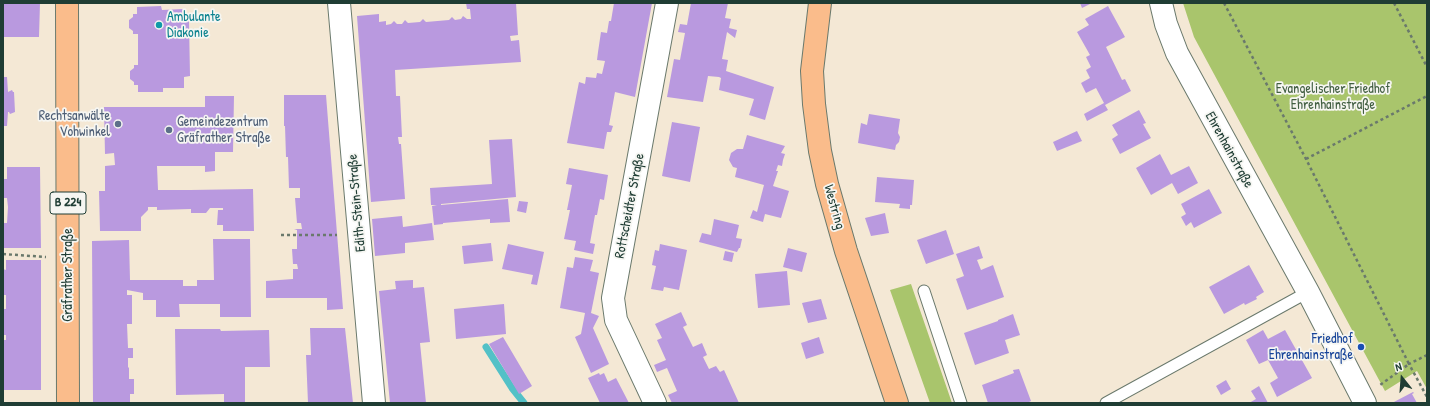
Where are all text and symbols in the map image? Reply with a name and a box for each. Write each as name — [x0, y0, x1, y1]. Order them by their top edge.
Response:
place label: Ambulante Diakonie — [167, 9, 221, 42]
marker: Ambulante Diakonie — [154, 20, 164, 30]
park label: Evangelischer Friedhof Ehrenhainstraße — [1276, 81, 1390, 114]
place label: Rechtsanwälte Vohwinkel — [39, 108, 110, 140]
street label: Ehrenhainstraße — [1201, 109, 1257, 191]
place label: Gemeindezentrum Gräfrather Straße — [177, 114, 270, 146]
marker: Rechtsanwälte Vohwinkel — [113, 119, 123, 129]
marker: Gemeindezentrum Gräfrather Straße — [164, 125, 174, 135]
street label: Rottscheidter Straße — [612, 152, 648, 260]
street label: Edith-Stein-Straße — [344, 153, 370, 253]
street label: Westring — [820, 183, 848, 231]
road number: B 224 — [50, 192, 86, 214]
street label: Gräfrather Straße — [60, 228, 76, 322]
place label: Friedhof Ehrenhainstraße — [1269, 331, 1353, 364]
marker: Friedhof Ehrenhainstraße — [1356, 342, 1366, 352]
north arrow — [1382, 358, 1422, 398]
text: N — [1394, 359, 1403, 374]

